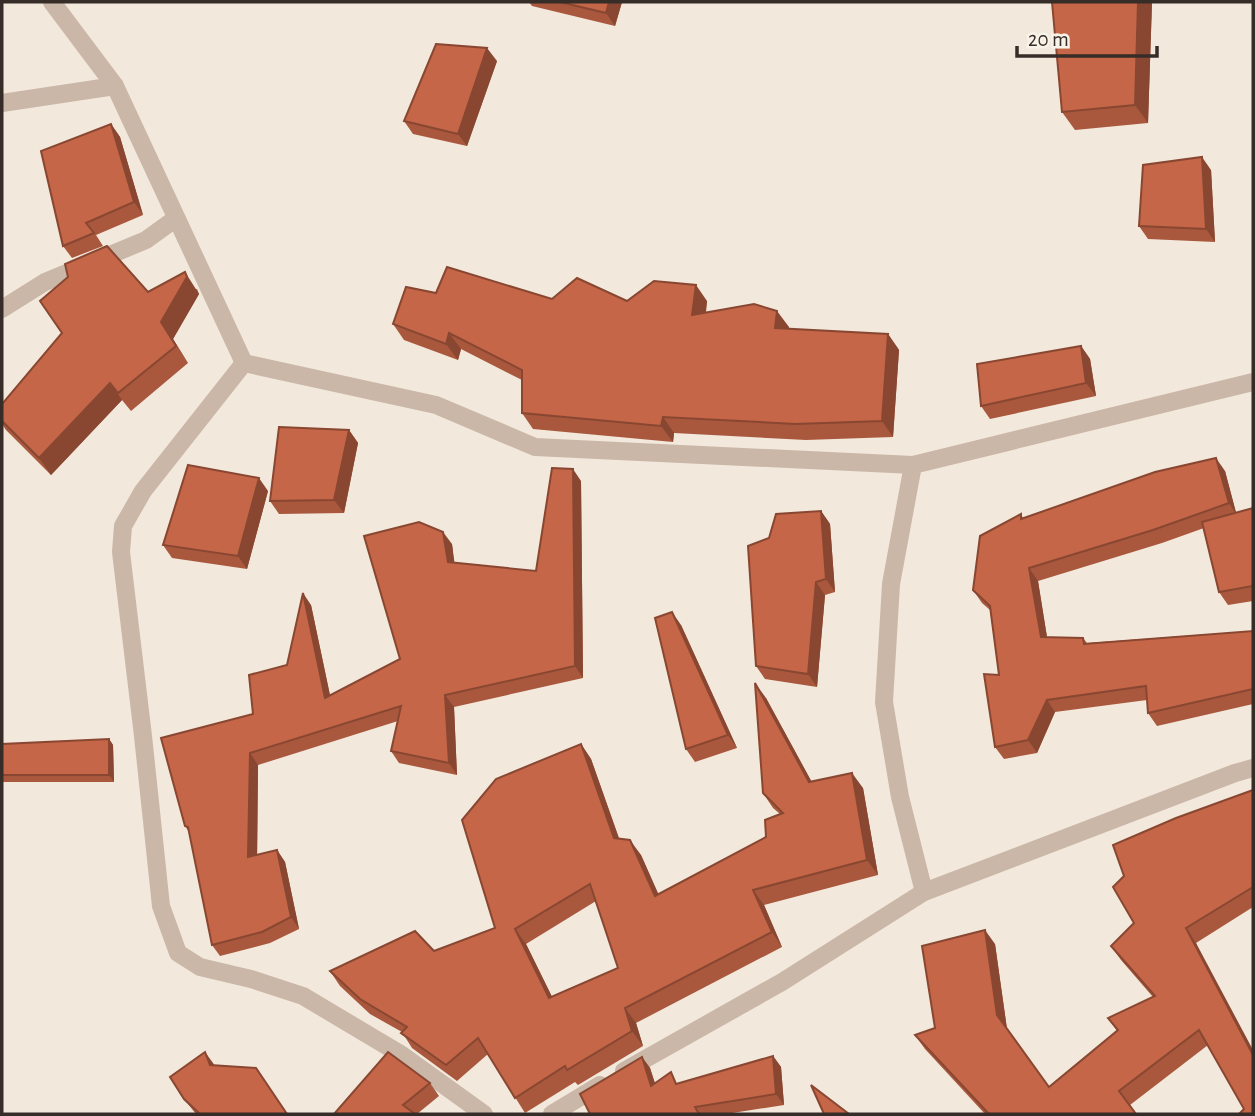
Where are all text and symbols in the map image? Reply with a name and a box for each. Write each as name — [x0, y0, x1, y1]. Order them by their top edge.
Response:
scale bar — [1017, 14, 1157, 58]
text: 20 m — [1028, 29, 1069, 50]

